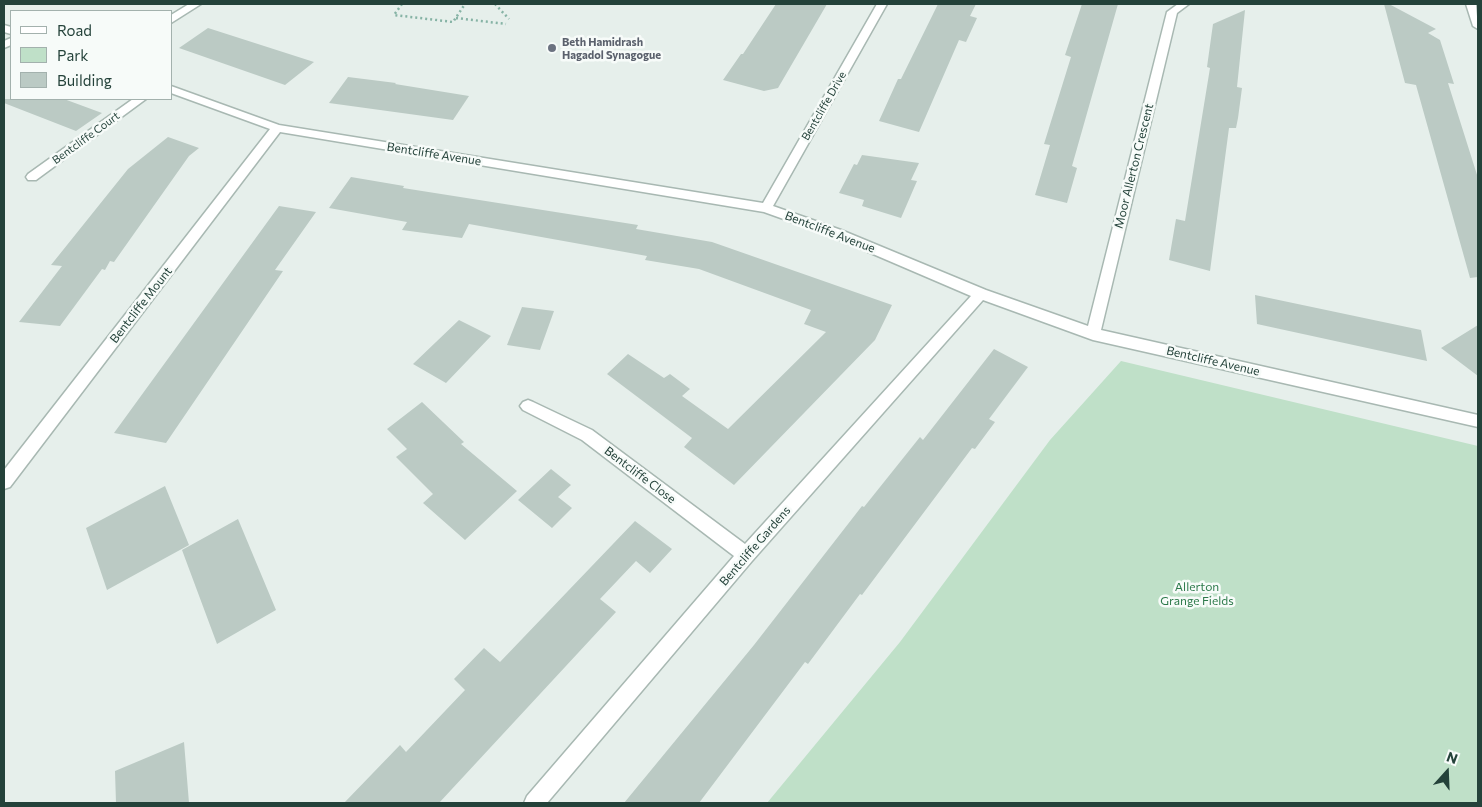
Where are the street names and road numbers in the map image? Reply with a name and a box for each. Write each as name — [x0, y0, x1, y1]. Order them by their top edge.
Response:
street label: Bentcliffe Drive — [799, 69, 849, 143]
street label: Moor Allerton Crescent — [1112, 102, 1156, 230]
street label: Bentcliffe Court — [50, 109, 122, 167]
street label: Bentcliffe Avenue — [386, 139, 482, 169]
street label: Bentcliffe Avenue — [783, 208, 877, 256]
street label: Bentcliffe Mount — [107, 264, 175, 346]
street label: Bentcliffe Avenue — [1165, 343, 1261, 379]
street label: Bentcliffe Close — [602, 444, 678, 506]
street label: Bentcliffe Gardens — [717, 503, 793, 589]

